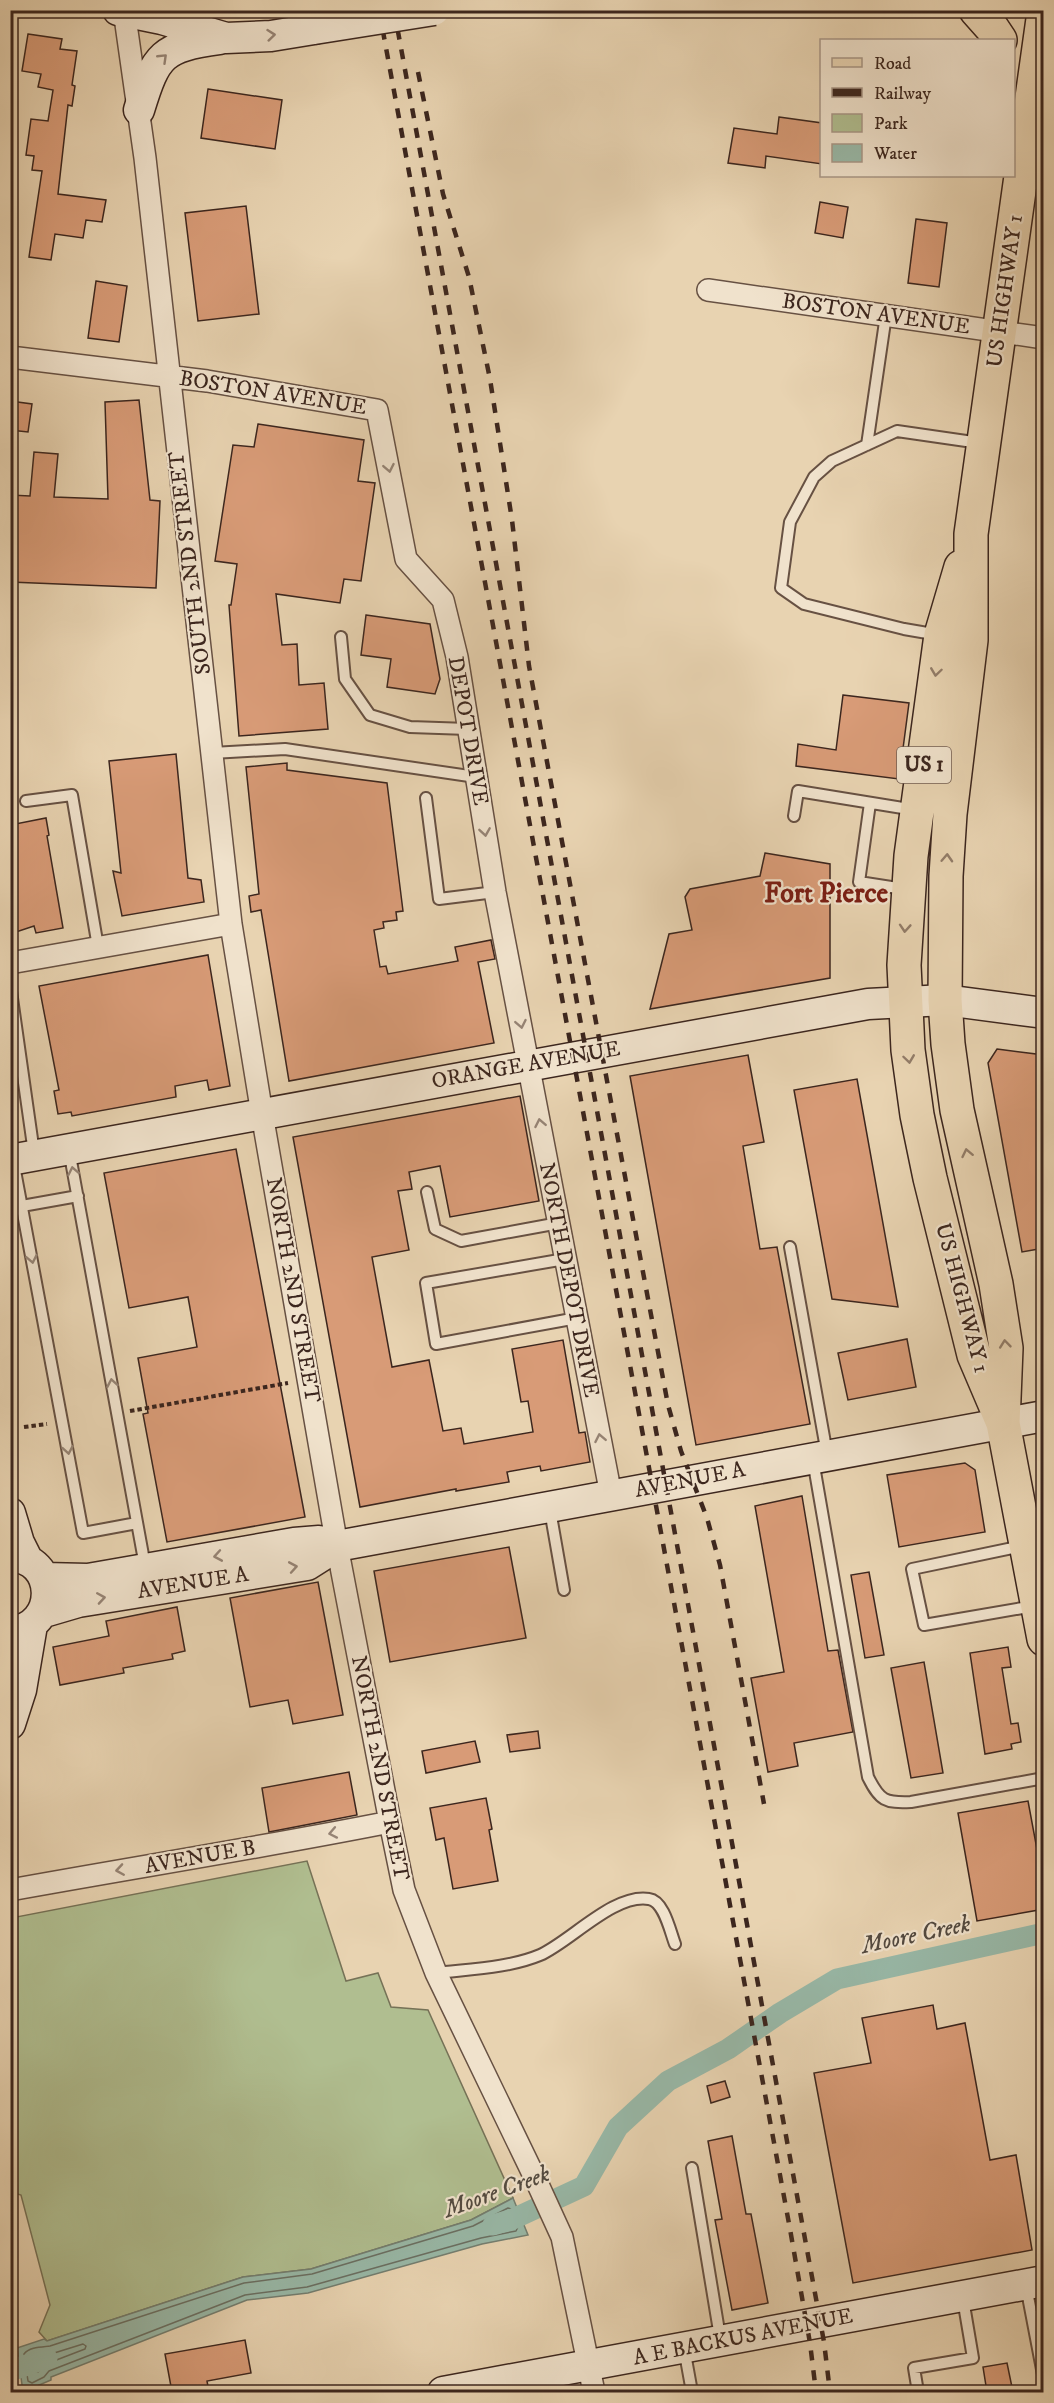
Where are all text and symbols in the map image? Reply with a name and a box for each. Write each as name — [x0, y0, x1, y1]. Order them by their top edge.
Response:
one-way arrow — [266, 29, 275, 42]
legend — [820, 39, 1015, 177]
text: Road — [874, 53, 911, 75]
one-way arrow — [157, 54, 167, 65]
text: Railway — [874, 83, 932, 105]
text: Park — [874, 113, 908, 135]
text: Water — [873, 143, 917, 165]
street label: US HIGHWAY 1 — [981, 213, 1029, 369]
street label: BOSTON AVENUE — [780, 287, 972, 341]
street label: BOSTON AVENUE — [177, 365, 369, 421]
street label: SOUTH 2ND STREET — [163, 450, 217, 676]
one-way arrow — [382, 462, 395, 472]
street label: DEPOT DRIVE — [442, 654, 494, 808]
one-way arrow — [931, 667, 943, 677]
road number: US 1 — [897, 747, 951, 783]
one-way arrow — [479, 828, 491, 837]
one-way arrow — [941, 853, 954, 862]
district label: Fort Pierce — [764, 876, 888, 911]
one-way arrow — [899, 924, 912, 933]
one-way arrow — [514, 1019, 526, 1029]
street label: ORANGE AVENUE — [430, 1035, 622, 1095]
one-way arrow — [902, 1054, 915, 1063]
one-way arrow — [534, 1118, 546, 1127]
one-way arrow — [961, 1148, 974, 1158]
street label: NORTH DEPOT DRIVE — [533, 1160, 605, 1400]
one-way arrow — [67, 1166, 80, 1176]
street label: NORTH 2ND STREET — [260, 1175, 326, 1405]
street label: US HIGHWAY 1 — [929, 1220, 995, 1376]
one-way arrow — [25, 1253, 38, 1263]
one-way arrow — [999, 1339, 1012, 1349]
one-way arrow — [106, 1378, 118, 1388]
one-way arrow — [594, 1433, 606, 1443]
one-way arrow — [61, 1445, 74, 1455]
street label: AVENUE A — [632, 1456, 749, 1504]
one-way arrow — [213, 1549, 223, 1562]
street label: AVENUE A — [135, 1561, 252, 1605]
one-way arrow — [288, 1561, 298, 1574]
one-way arrow — [95, 1592, 105, 1605]
street label: NORTH 2ND STREET — [345, 1653, 415, 1883]
one-way arrow — [328, 1826, 338, 1839]
street label: AVENUE B — [142, 1834, 258, 1880]
one-way arrow — [115, 1863, 124, 1875]
water label: Moore Creek — [857, 1909, 973, 1962]
water label: Moore Creek — [438, 2159, 554, 2226]
street label: A E BACKUS AVENUE — [631, 2302, 855, 2372]

